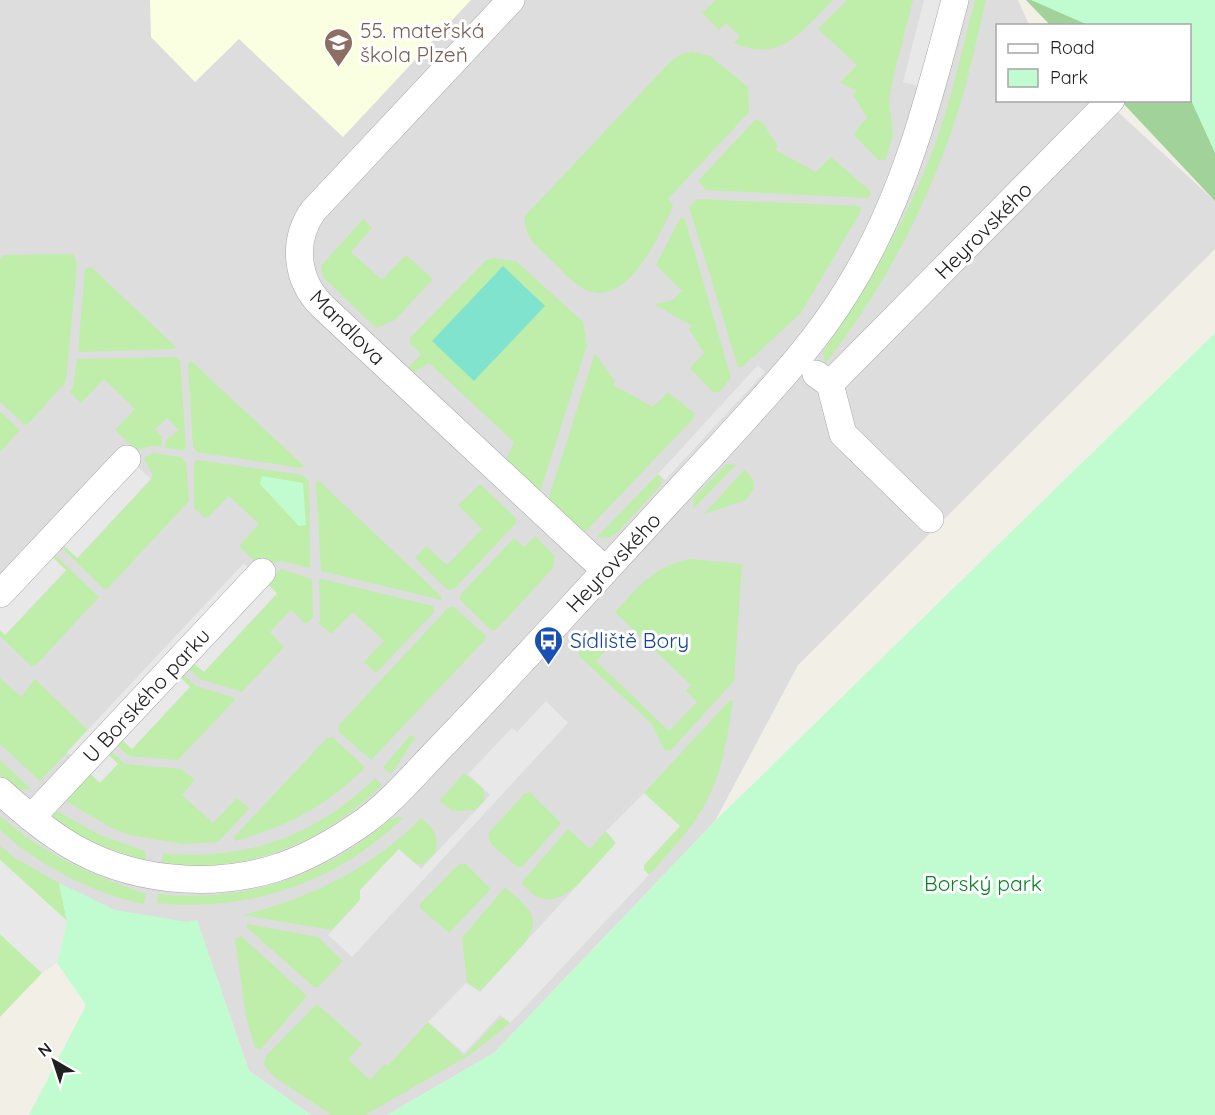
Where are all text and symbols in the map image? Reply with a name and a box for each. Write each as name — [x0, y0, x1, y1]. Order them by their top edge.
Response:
place label: 55. mateřská škola Plzeň — [360, 17, 484, 67]
legend — [996, 24, 1191, 102]
school or university icon: 55. mateřská škola Plzeň — [323, 26, 355, 68]
text: Road — [1050, 36, 1095, 59]
text: Park — [1050, 66, 1088, 89]
street label: Heyrovského — [929, 176, 1037, 284]
street label: Mandlova — [305, 284, 391, 370]
street label: Heyrovského — [560, 507, 666, 617]
street label: U Borského parku — [77, 622, 215, 768]
bus stop icon: Sídliště Bory — [533, 624, 565, 666]
place label: Sídliště Bory — [570, 627, 689, 653]
park label: Borský park — [924, 870, 1042, 896]
north arrow — [24, 1031, 84, 1091]
text: N — [34, 1038, 55, 1061]

